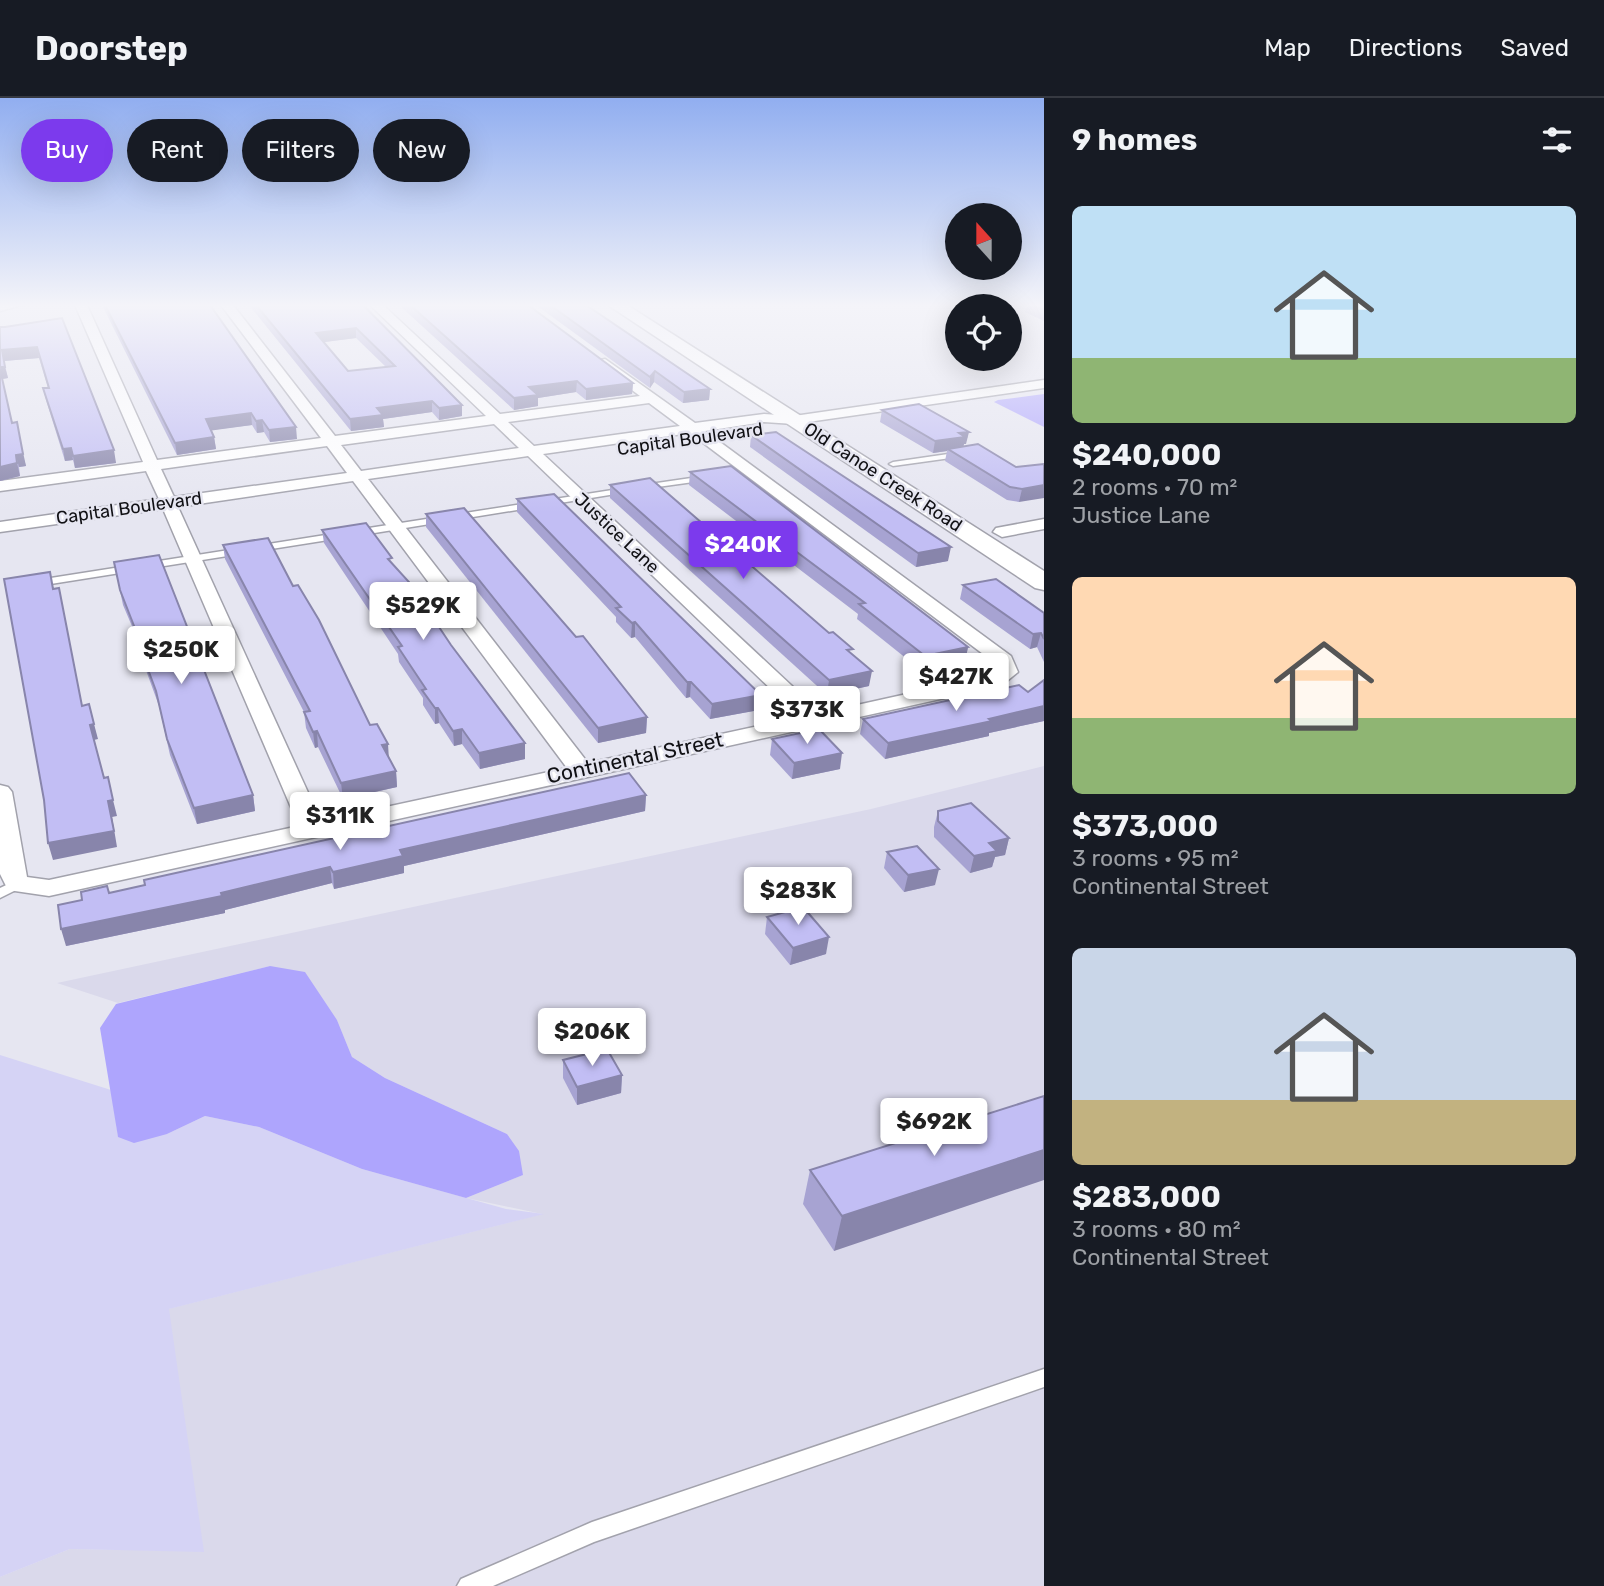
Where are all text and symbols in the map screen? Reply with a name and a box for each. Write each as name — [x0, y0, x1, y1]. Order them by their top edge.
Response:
text: Doorstep — [35, 29, 188, 68]
text: Map — [1264, 34, 1311, 62]
text: Directions — [1349, 34, 1462, 62]
text: Saved — [1500, 34, 1569, 62]
chip: Buy — [21, 119, 113, 182]
chip: Rent — [127, 119, 228, 182]
chip: Filters — [242, 119, 359, 182]
chip: New — [373, 119, 470, 182]
icon: filters — [1538, 121, 1576, 159]
text: 9 homes — [1072, 122, 1197, 158]
north arrow — [945, 203, 1022, 280]
map controls — [945, 203, 1022, 371]
icon: home — [1261, 252, 1387, 378]
button: locate — [945, 294, 1022, 371]
street label: Capital Boulevard — [616, 418, 764, 460]
street label: Old Canoe Creek Road — [800, 418, 966, 536]
text: $240,000 — [1072, 437, 1221, 473]
text: 2 rooms · 70 m² — [1072, 473, 1237, 501]
street label: Capital Boulevard — [55, 487, 203, 529]
street label: Justice Lane — [570, 488, 664, 578]
text: Justice Lane — [1072, 501, 1210, 529]
pin: $240K — [694, 522, 792, 581]
text: $240K — [705, 530, 781, 558]
pin: $529K — [374, 582, 472, 642]
text: $529K — [385, 591, 461, 619]
icon: home — [1261, 623, 1387, 749]
pin: $250K — [132, 626, 230, 686]
text: $250K — [143, 635, 219, 663]
pin: $427K — [907, 654, 1005, 713]
text: $427K — [919, 662, 993, 690]
pin: $373K — [758, 686, 856, 746]
text: $373K — [770, 695, 844, 723]
street label: Continental Street — [544, 727, 725, 788]
pin: $311K — [291, 792, 389, 852]
text: $311K — [306, 801, 374, 829]
text: $373,000 — [1072, 808, 1218, 844]
text: 3 rooms · 95 m² — [1072, 844, 1239, 872]
pin: $283K — [749, 868, 847, 927]
text: Continental Street — [1072, 872, 1269, 900]
text: $283K — [760, 876, 836, 904]
icon: home — [1261, 994, 1387, 1120]
pin: $206K — [543, 1009, 641, 1068]
text: $206K — [554, 1017, 630, 1045]
pin: $692K — [885, 1098, 983, 1158]
text: $692K — [896, 1107, 972, 1135]
text: $283,000 — [1072, 1179, 1221, 1215]
text: 3 rooms · 80 m² — [1072, 1215, 1241, 1243]
text: Continental Street — [1072, 1243, 1269, 1271]

